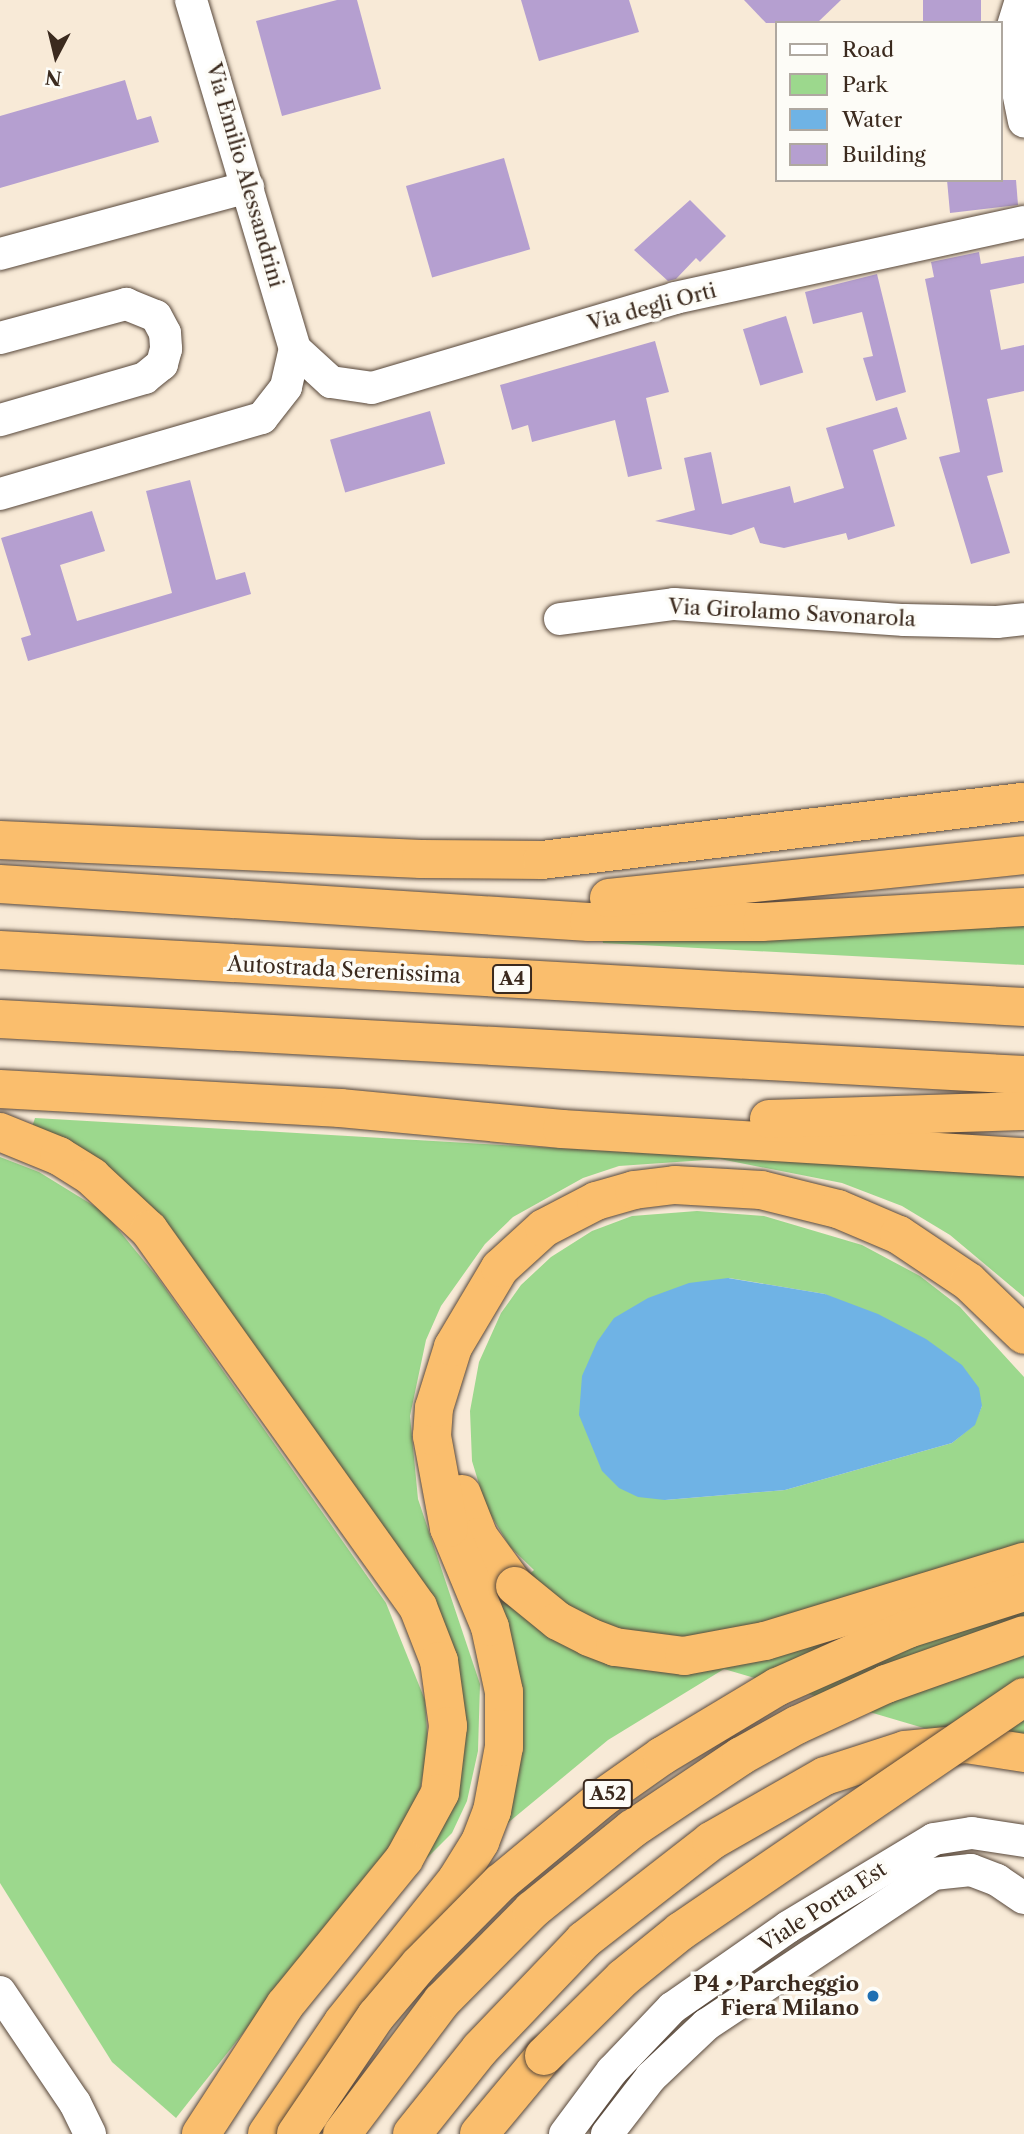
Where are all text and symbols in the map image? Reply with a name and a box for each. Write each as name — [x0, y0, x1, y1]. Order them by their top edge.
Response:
north arrow — [21, 21, 91, 91]
legend — [776, 21, 1003, 182]
text: Road — [842, 37, 894, 62]
street label: Via Emilio Alessandrini — [201, 59, 289, 291]
text: N — [44, 65, 63, 90]
text: Park — [842, 72, 888, 97]
text: Water — [842, 107, 902, 132]
text: Building — [842, 142, 926, 167]
street label: Via degli Orti — [585, 278, 719, 336]
street label: Via Girolamo Savonarola — [668, 594, 916, 632]
street label: Autostrada Serenissima — [227, 951, 461, 989]
road number: A4 — [491, 964, 533, 995]
road number: A52 — [582, 1778, 634, 1810]
street label: Viale Porta Est — [755, 1857, 891, 1957]
place label: P4 • Parcheggio Fiera Milano — [693, 1971, 859, 2021]
marker: P4 • Parcheggio Fiera Milano — [865, 1988, 881, 2004]

